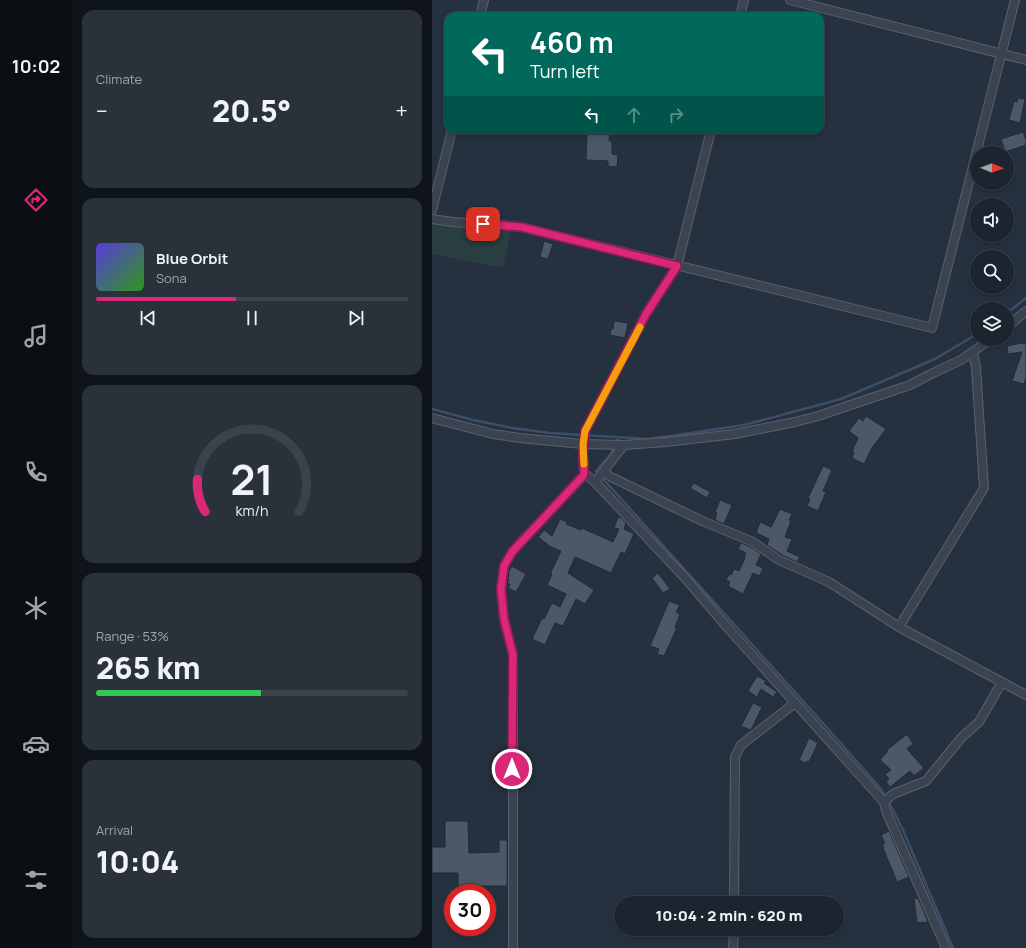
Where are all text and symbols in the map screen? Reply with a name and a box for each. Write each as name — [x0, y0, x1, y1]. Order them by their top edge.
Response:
text: 460 m — [530, 23, 614, 61]
icon: left — [464, 28, 516, 80]
text: 10:02 — [12, 54, 60, 78]
text: Turn left — [530, 59, 600, 83]
text: Climate — [96, 70, 142, 88]
text: 20.5° — [212, 90, 291, 131]
text: − — [96, 96, 108, 126]
text: + — [395, 96, 408, 126]
icon: left — [581, 104, 603, 126]
icon: ahead — [623, 104, 645, 126]
icon: right — [665, 104, 687, 126]
north arrow — [970, 146, 1014, 190]
map controls — [970, 146, 1014, 346]
icon: directions — [22, 186, 50, 214]
button: sound — [970, 198, 1014, 242]
pin — [466, 207, 500, 241]
icon: arrive — [472, 213, 494, 235]
text: Blue Orbit — [156, 248, 228, 269]
button: search — [970, 250, 1014, 294]
text: Sona — [156, 269, 187, 287]
button: layers — [970, 302, 1014, 346]
icon: previous — [137, 307, 159, 329]
icon: pause — [241, 307, 263, 329]
icon: next — [345, 307, 367, 329]
icon: music — [22, 322, 50, 350]
text: 21 — [231, 451, 274, 507]
icon: phone — [22, 458, 50, 486]
text: km/h — [235, 501, 269, 520]
icon: climate — [22, 594, 50, 622]
text: Range · 53% — [96, 627, 169, 645]
text: 265 km — [96, 647, 201, 688]
icon: car — [22, 730, 50, 758]
position arrow — [491, 748, 533, 790]
text: Arrival — [96, 821, 133, 839]
text: 10:04 — [96, 841, 179, 882]
icon: filters — [22, 866, 50, 894]
speed limit sign: 30 — [444, 884, 496, 936]
text: 10:04 · 2 min · 620 m — [655, 905, 803, 926]

